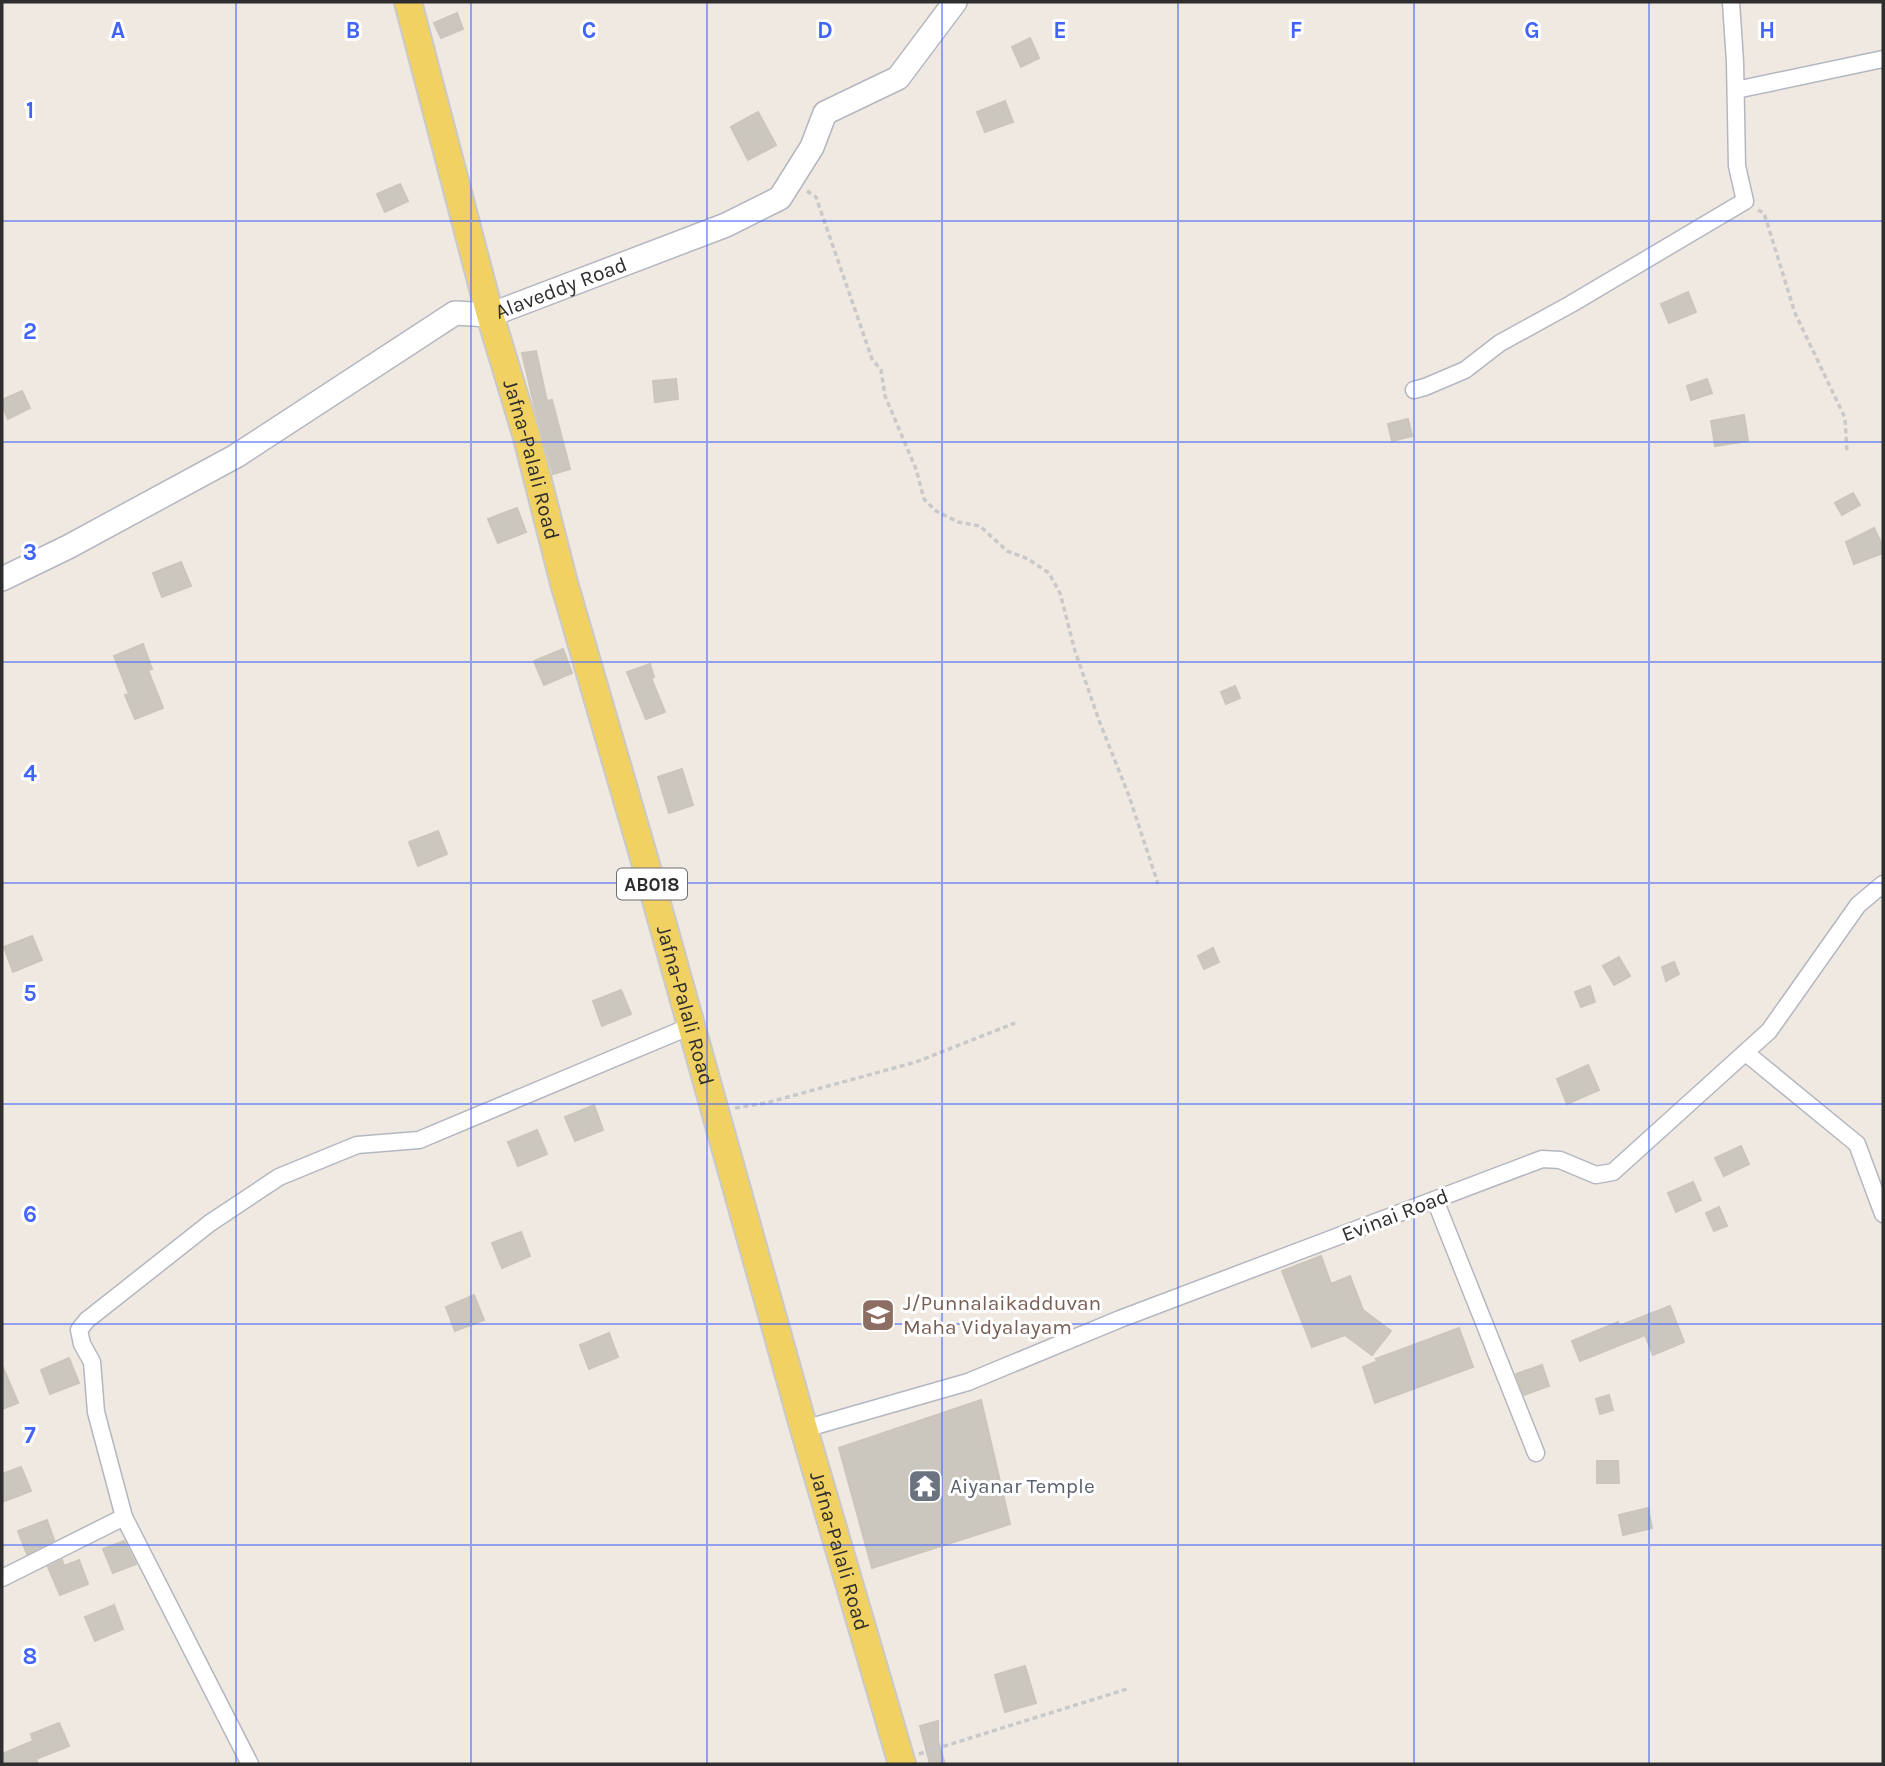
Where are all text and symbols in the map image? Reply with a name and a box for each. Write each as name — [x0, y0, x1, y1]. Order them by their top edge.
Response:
text: A — [111, 17, 125, 44]
text: B — [346, 17, 360, 44]
text: C — [582, 17, 596, 44]
text: D — [817, 17, 833, 44]
text: E — [1053, 17, 1067, 44]
text: F — [1290, 17, 1302, 44]
text: G — [1524, 17, 1540, 44]
text: H — [1759, 17, 1775, 44]
text: 1 — [26, 97, 34, 124]
street label: Alaveddy Road — [492, 252, 630, 324]
text: 2 — [23, 318, 37, 345]
street label: Jafna-Palali Road — [498, 377, 564, 542]
text: 3 — [23, 539, 37, 566]
text: 4 — [23, 760, 37, 787]
road number: AB018 — [617, 869, 687, 900]
street label: Jafna-Palali Road — [652, 923, 719, 1088]
text: 5 — [23, 980, 37, 1007]
street label: Evinai Road — [1338, 1184, 1452, 1246]
text: 6 — [23, 1201, 37, 1228]
place label: J/Punnalaikadduvan Maha Vidyalayam — [903, 1291, 1101, 1339]
school or university icon: J/Punnalaikadduvan Maha Vidyalayam — [859, 1296, 897, 1334]
text: 7 — [24, 1422, 36, 1449]
temple icon: Aiyanar Temple — [906, 1467, 944, 1505]
street label: Jafna-Palali Road — [805, 1468, 874, 1633]
place label: Aiyanar Temple — [950, 1474, 1095, 1498]
text: 8 — [23, 1643, 37, 1670]

